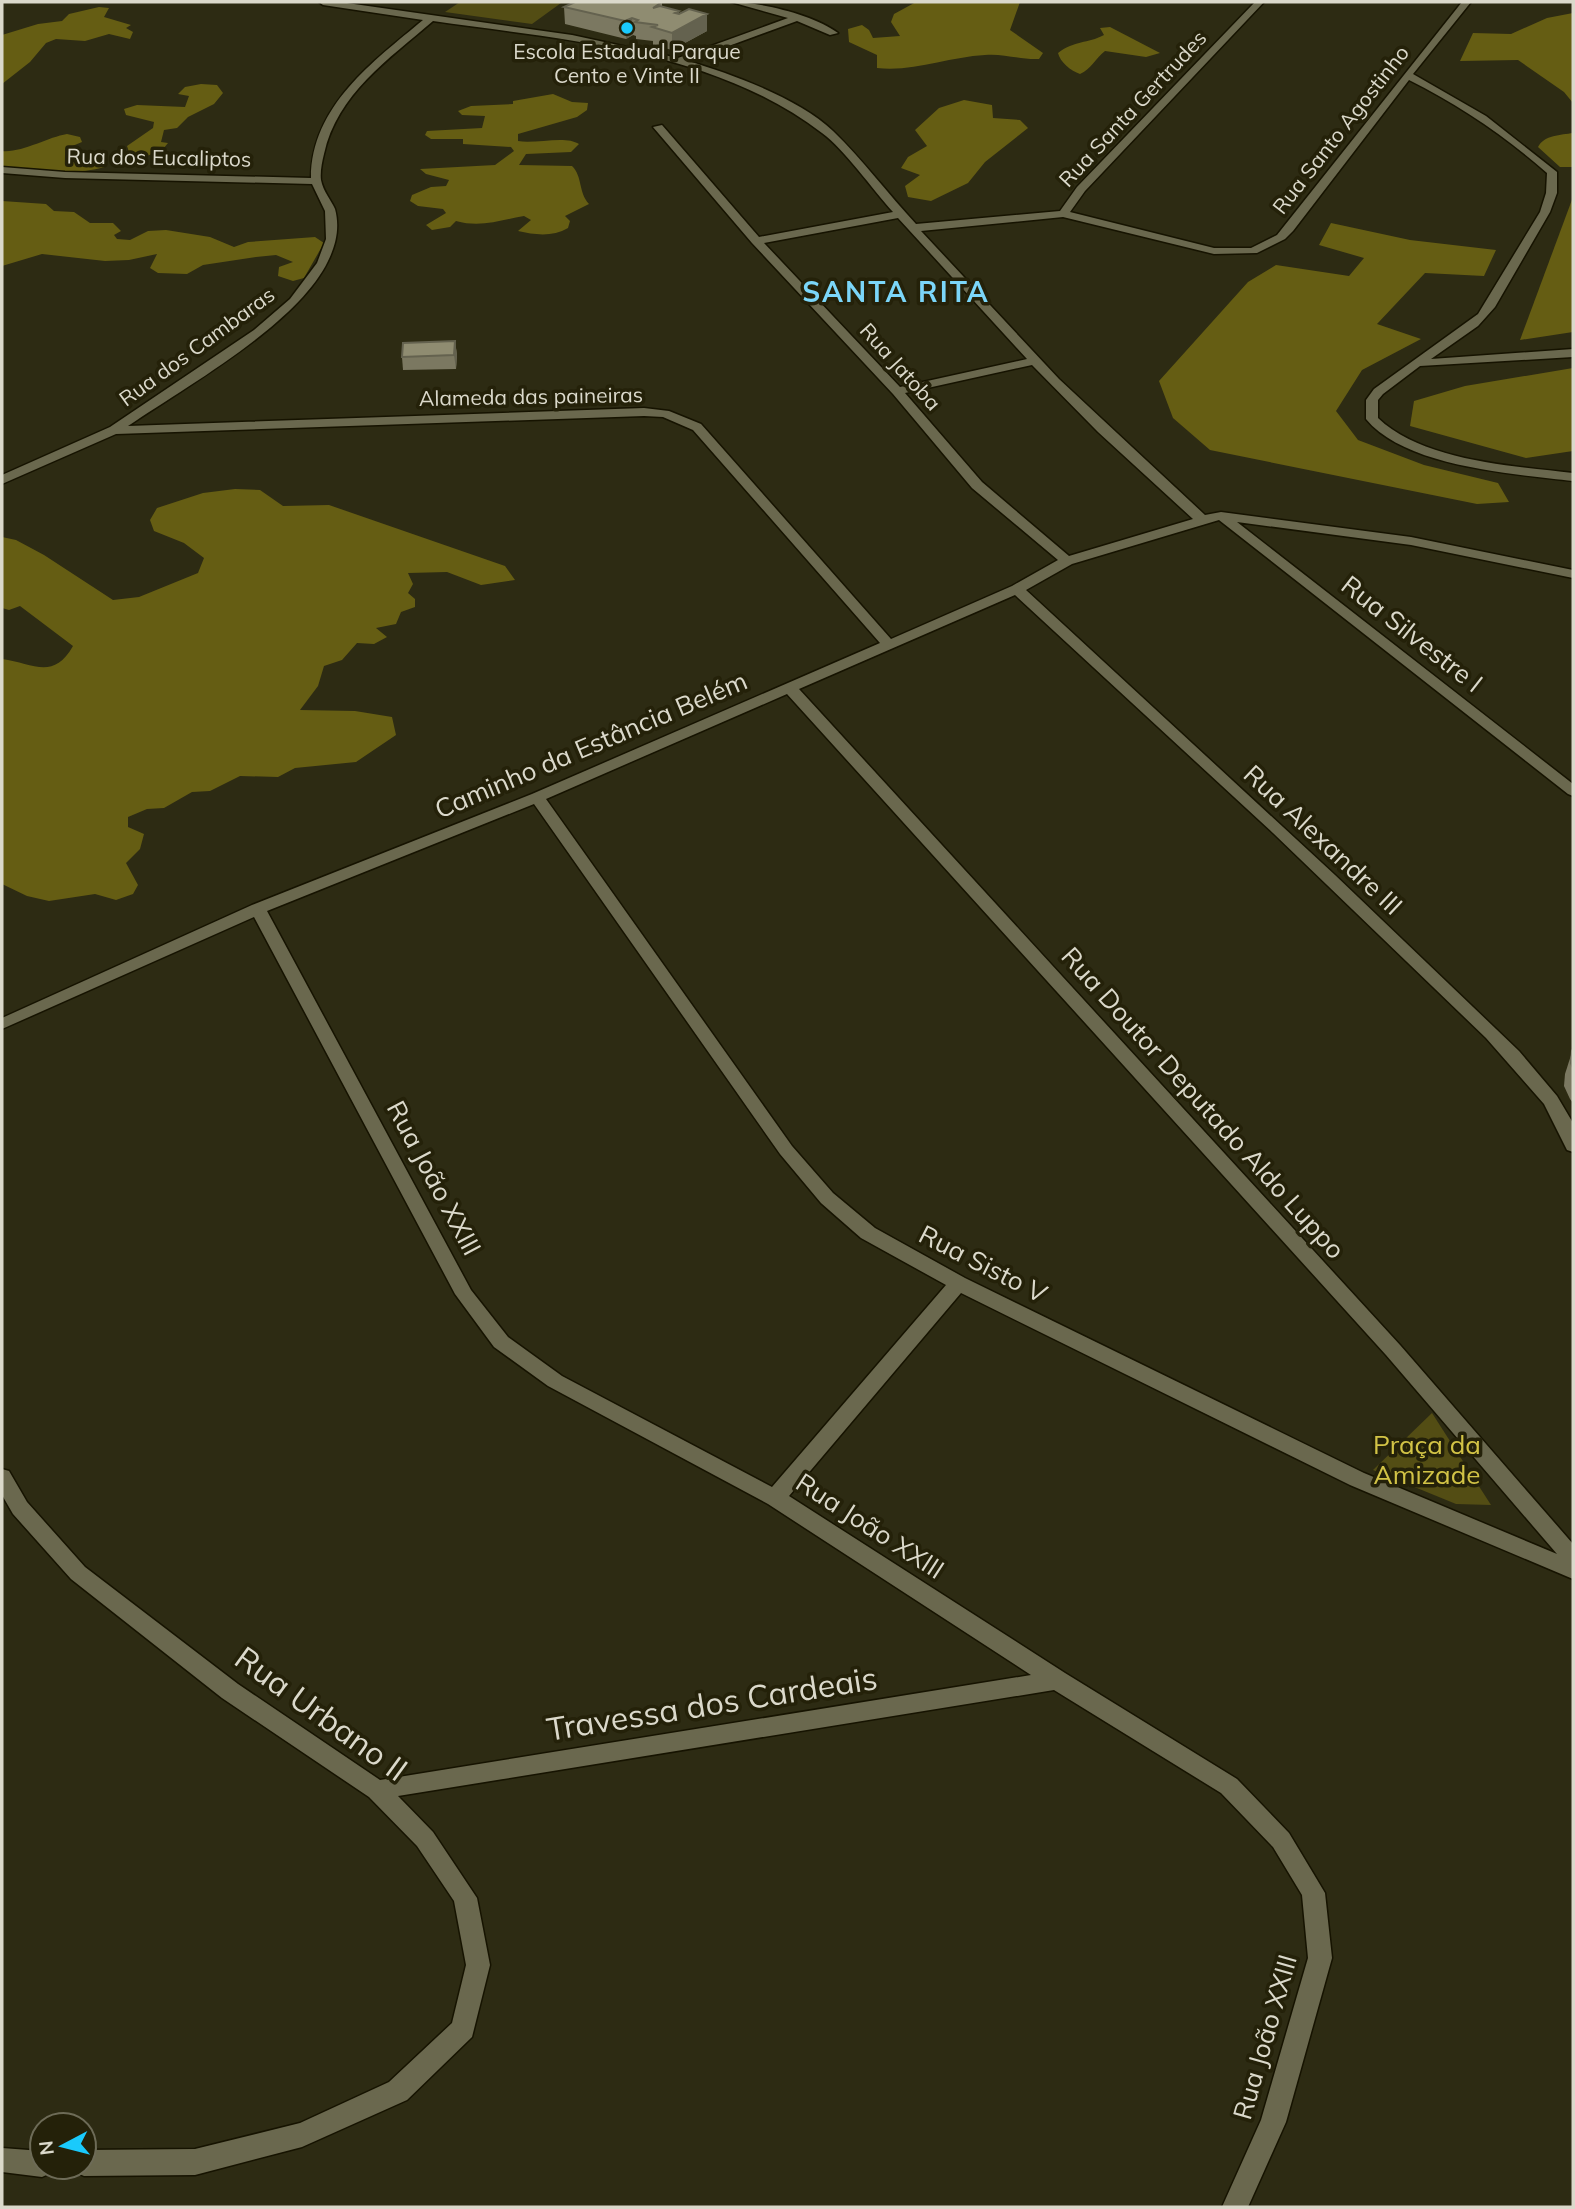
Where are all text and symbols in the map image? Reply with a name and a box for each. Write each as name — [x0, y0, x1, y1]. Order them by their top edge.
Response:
marker: Escola Estadual Parque Cento e Vinte II — [619, 20, 635, 36]
street label: Rua Santa Gertrudes — [1053, 25, 1212, 192]
place label: Escola Estadual Parque Cento e Vinte II — [513, 38, 741, 88]
street label: Rua Santo Agostinho — [1266, 40, 1414, 219]
street label: Rua dos Eucaliptos — [66, 142, 252, 172]
district label: SANTA RITA — [802, 274, 990, 309]
street label: Rua dos Cambaras — [114, 281, 279, 411]
street label: Rua Jatoba — [855, 317, 947, 415]
street label: Alameda das paineiras — [419, 381, 643, 411]
street label: Rua Silvestre I — [1335, 568, 1490, 699]
street label: Caminho da Estância Belém — [430, 664, 752, 825]
street label: Rua Alexandre III — [1237, 758, 1410, 922]
street label: Rua Doutor Deputado Aldo Luppo — [1055, 940, 1352, 1265]
street label: Rua João XXIII — [380, 1095, 489, 1261]
street label: Rua Sisto V — [914, 1217, 1054, 1310]
park label: Praça da Amizade — [1373, 1428, 1481, 1491]
street label: Rua João XXIII — [790, 1465, 951, 1586]
street label: Rua Urbano II — [228, 1637, 416, 1789]
street label: Travessa dos Cardeais — [544, 1657, 880, 1749]
street label: Rua João XXIII — [1225, 1951, 1304, 2123]
north arrow — [28, 2111, 98, 2181]
text: N — [33, 2139, 59, 2157]

